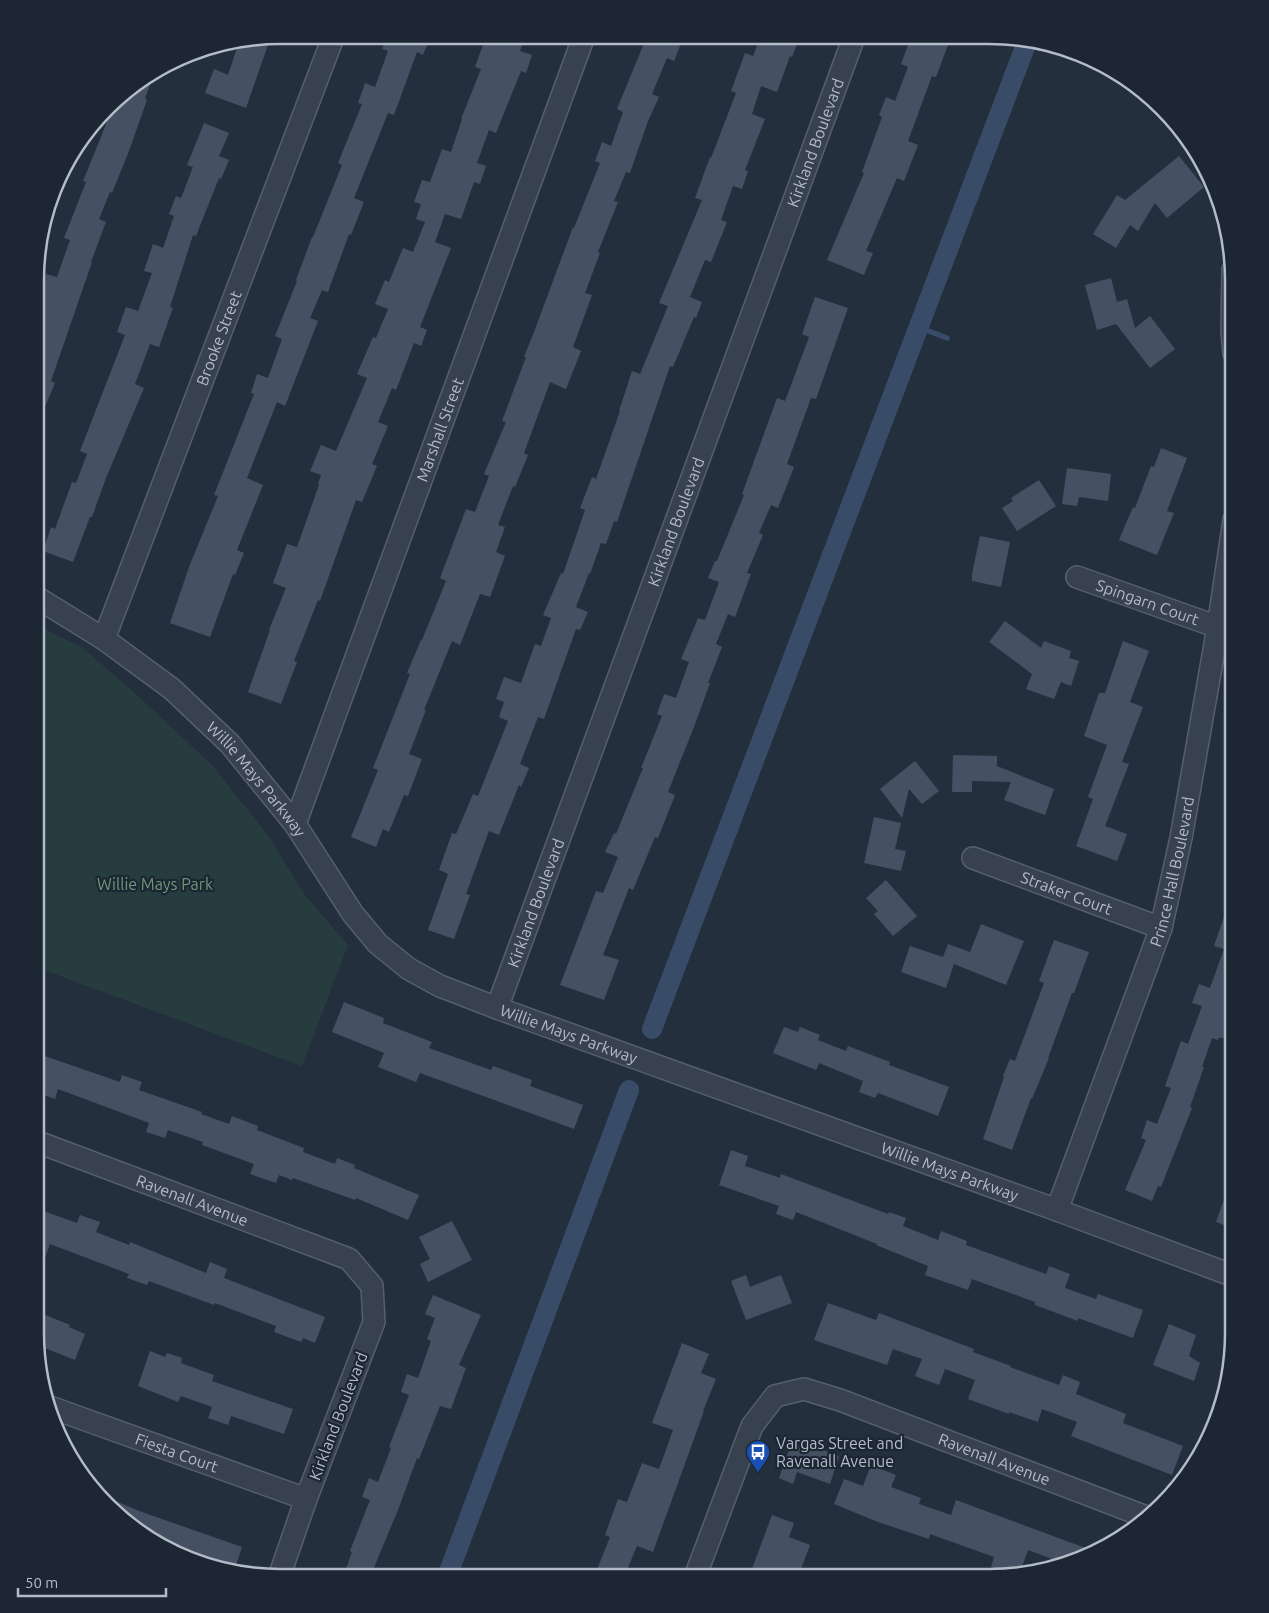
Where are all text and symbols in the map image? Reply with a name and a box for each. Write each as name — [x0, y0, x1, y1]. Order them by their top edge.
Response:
street label: Kirkland Boulevard — [783, 76, 847, 210]
street label: Brooke Street — [192, 287, 245, 388]
street label: Marshall Street — [412, 375, 467, 484]
street label: Kirkland Boulevard — [644, 455, 708, 589]
street label: Spingarn Court — [1094, 576, 1202, 629]
street label: Willie Mays Parkway — [203, 718, 310, 840]
street label: Prince Hall Boulevard — [1146, 795, 1197, 949]
street label: Kirkland Boulevard — [504, 836, 568, 970]
street label: Straker Court — [1019, 868, 1116, 918]
park label: Willie Mays Park — [97, 875, 213, 893]
street label: Willie Mays Parkway — [498, 1001, 640, 1067]
street label: Willie Mays Parkway — [879, 1138, 1021, 1204]
street label: Ravenall Avenue — [134, 1171, 251, 1229]
street label: Kirkland Boulevard — [305, 1349, 371, 1483]
street label: Fiesta Court — [133, 1429, 222, 1476]
street label: Ravenall Avenue — [936, 1429, 1053, 1488]
place label: Vargas Street and Ravenall Avenue — [776, 1434, 903, 1470]
bus stop icon: Vargas Street and Ravenall Avenue — [745, 1439, 771, 1473]
scale bar — [18, 1566, 165, 1598]
text: 50 m — [25, 1574, 58, 1591]

